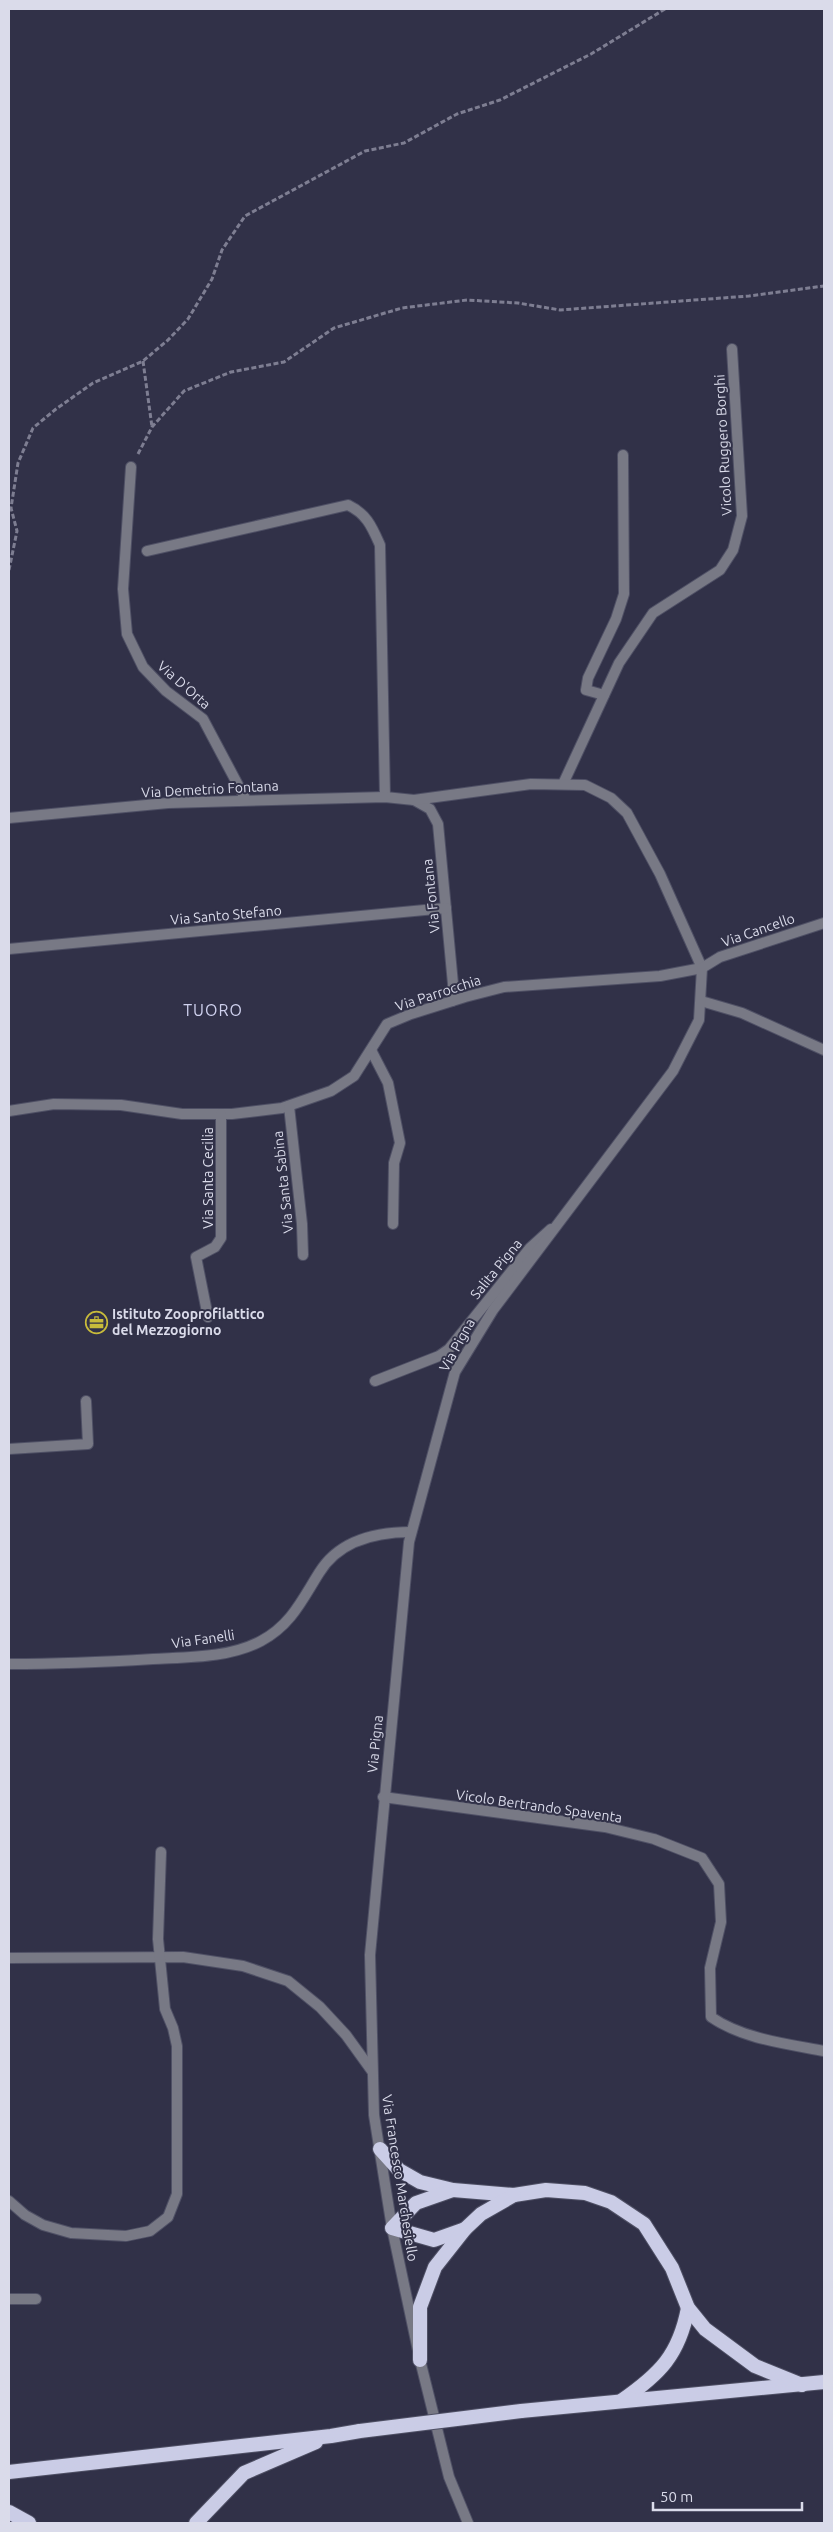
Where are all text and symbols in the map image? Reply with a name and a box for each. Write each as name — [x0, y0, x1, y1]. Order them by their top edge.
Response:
street label: Vicolo Ruggero Borghi — [711, 374, 735, 516]
street label: Via D'Orta — [154, 658, 214, 712]
street label: Via Demetrio Fontana — [141, 777, 279, 801]
street label: Via Fontana — [419, 858, 443, 934]
street label: Via Santo Stefano — [170, 902, 282, 928]
street label: Via Cancello — [719, 910, 797, 950]
street label: Via Parrocchia — [393, 972, 483, 1014]
district label: TUORO — [183, 1001, 243, 1019]
street label: Via Santa Cecilia — [200, 1127, 216, 1229]
street label: Via Santa Sabina — [270, 1130, 296, 1234]
street label: Salita Pigna — [467, 1236, 525, 1302]
place label: Istituto Zooprofilattico del Mezzogiorno — [112, 1306, 265, 1338]
office icon: Istituto Zooprofilattico del Mezzogiorno — [84, 1310, 108, 1334]
street label: Via Pigna — [436, 1316, 478, 1374]
street label: Via Fanelli — [170, 1627, 236, 1651]
street label: Via Pigna — [364, 1714, 386, 1774]
street label: Vicolo Bertrando Spaventa — [455, 1786, 623, 1826]
street label: Via Francesco Marchesiello — [379, 2094, 421, 2262]
scale bar — [653, 2480, 802, 2512]
text: 50 m — [660, 2488, 693, 2505]

